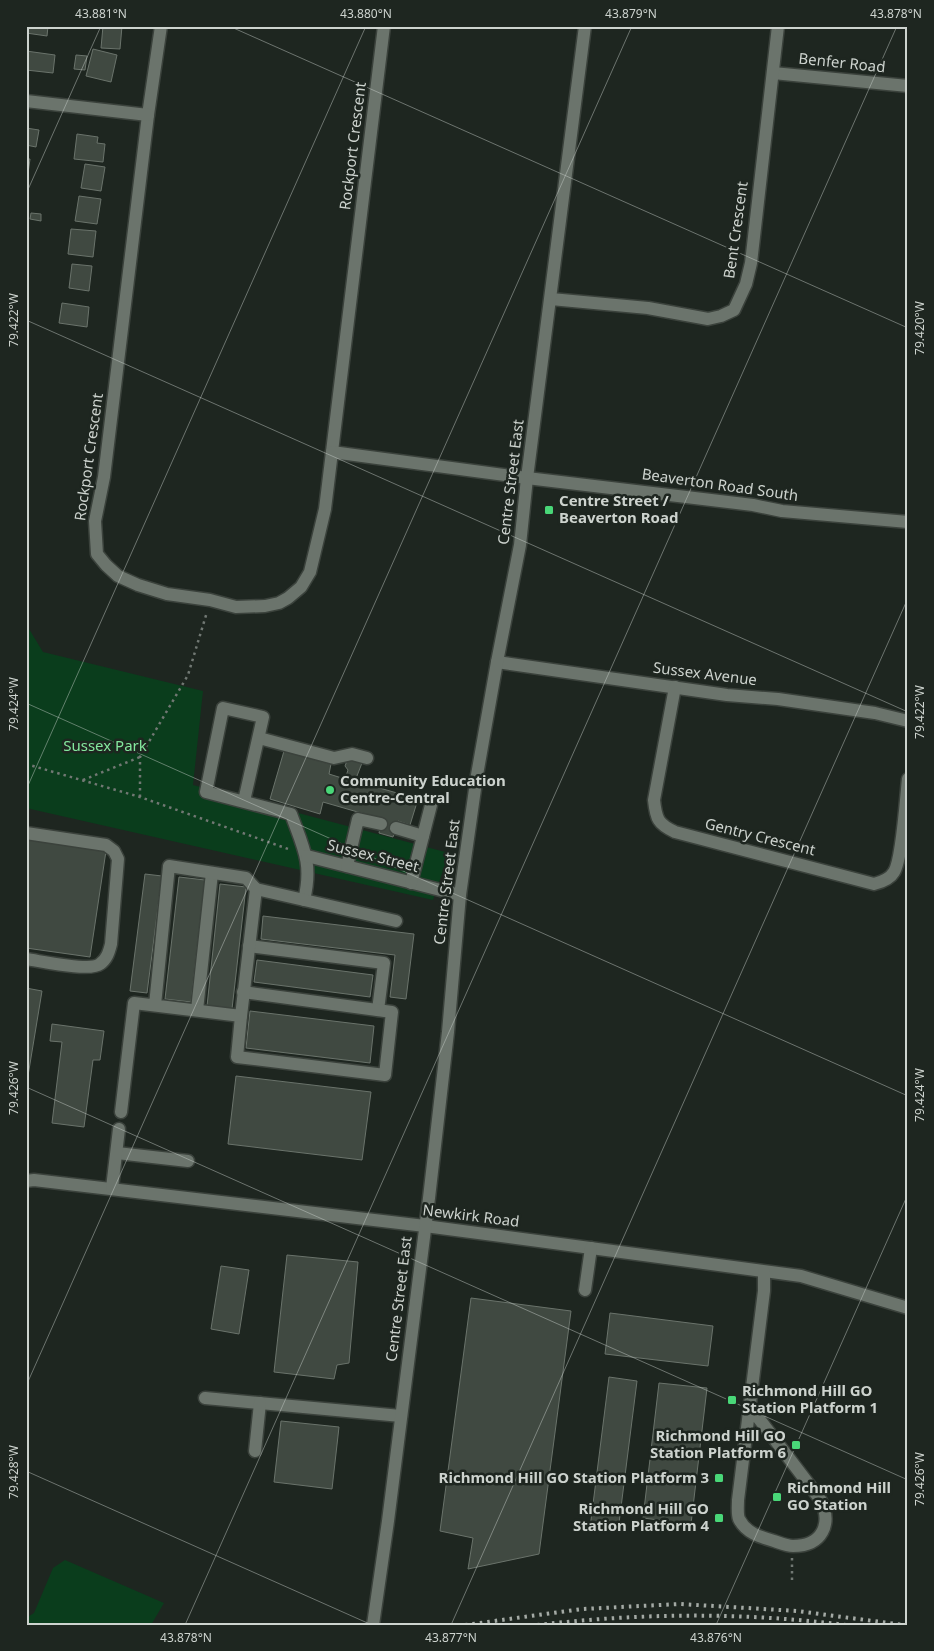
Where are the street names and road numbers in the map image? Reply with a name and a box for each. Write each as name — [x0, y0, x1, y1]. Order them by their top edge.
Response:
street label: Benfer Road — [798, 48, 887, 77]
street label: Rockport Crescent — [334, 80, 370, 211]
street label: Bent Crescent — [718, 179, 752, 280]
street label: Rockport Crescent — [69, 391, 107, 522]
street label: Centre Street East — [492, 418, 528, 546]
street label: Beaverton Road South — [641, 463, 800, 505]
street label: Sussex Avenue — [652, 657, 758, 689]
street label: Gentry Crescent — [703, 813, 818, 860]
street label: Centre Street East — [428, 818, 464, 946]
street label: Sussex Street — [325, 834, 422, 876]
street label: Newkirk Road — [422, 1199, 521, 1231]
street label: Centre Street East — [380, 1235, 416, 1363]

